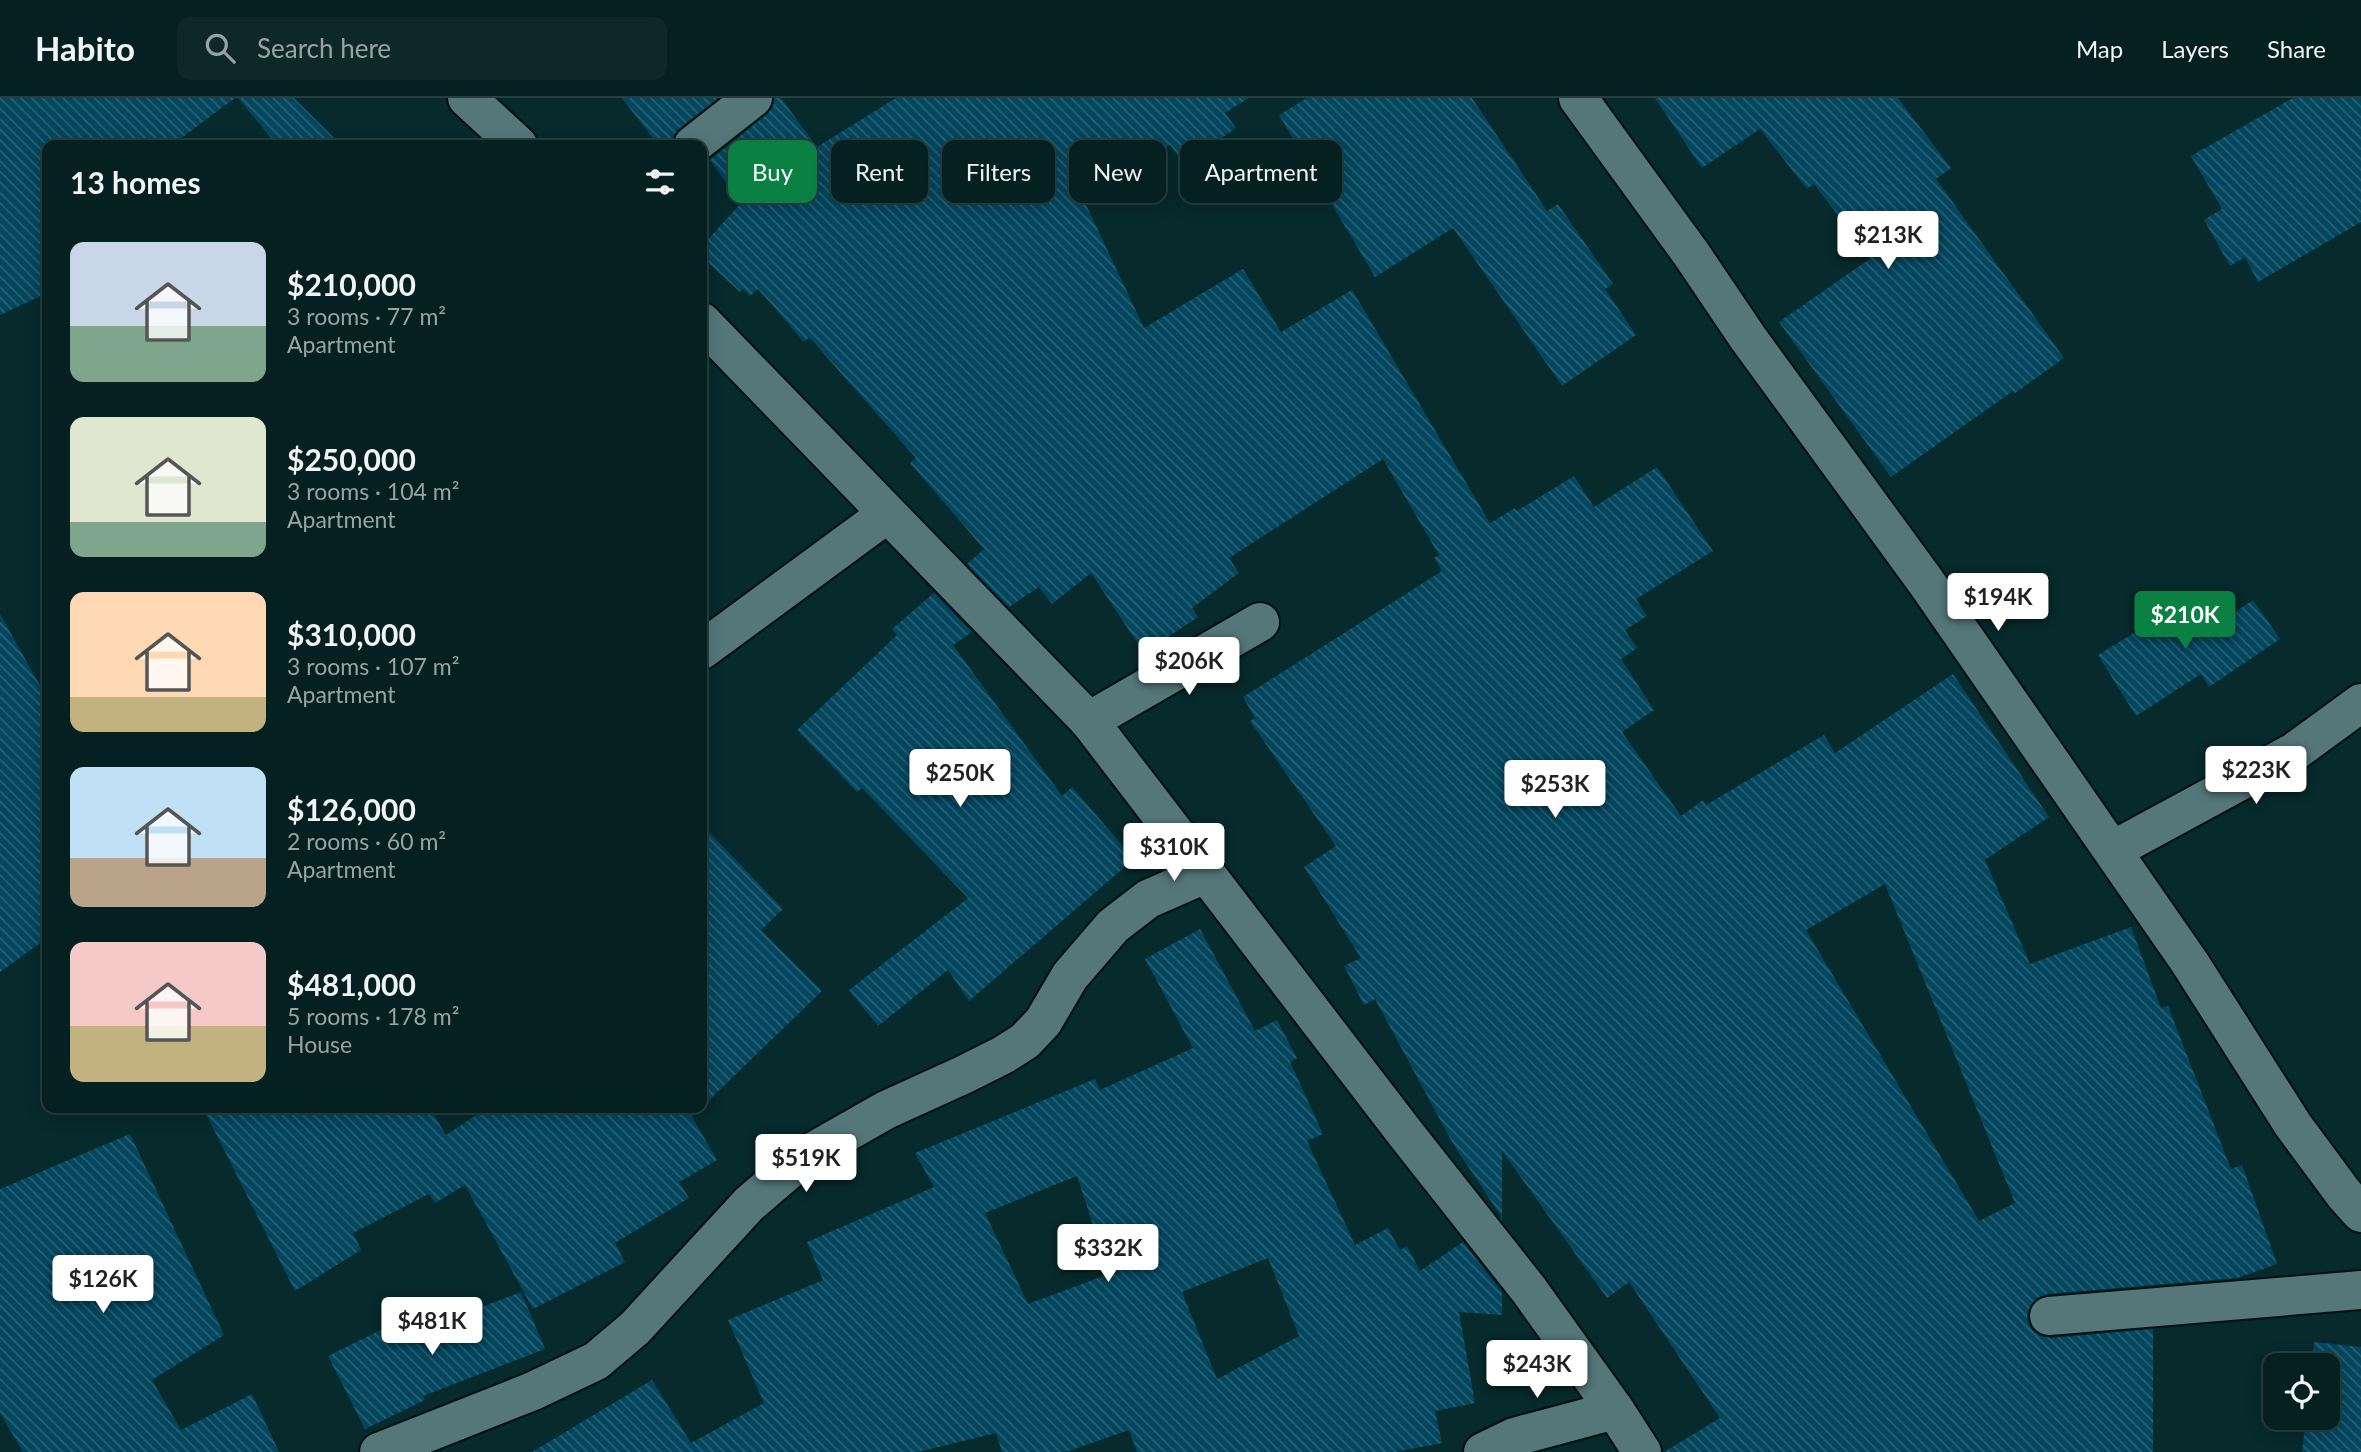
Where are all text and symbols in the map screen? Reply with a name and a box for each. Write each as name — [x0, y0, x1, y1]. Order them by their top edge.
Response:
search box — [177, 17, 667, 80]
text: Habito — [35, 28, 135, 68]
icon: search — [201, 29, 239, 67]
text: Search here — [257, 32, 391, 64]
text: Map — [2076, 34, 2123, 63]
text: Layers — [2161, 34, 2229, 63]
text: Share — [2267, 34, 2326, 63]
chip: Buy — [728, 140, 817, 203]
chip: Rent — [831, 140, 928, 203]
chip: Filters — [942, 140, 1055, 203]
chip: New — [1069, 140, 1166, 203]
chip: Apartment — [1180, 140, 1342, 203]
icon: filters — [641, 163, 679, 201]
text: 13 homes — [70, 164, 201, 200]
pin: $213K — [1839, 212, 1937, 271]
text: $213K — [1853, 220, 1923, 248]
text: $210,000 — [287, 266, 416, 302]
icon: home — [126, 270, 210, 354]
text: 3 rooms · 77 m² — [287, 302, 446, 330]
text: Apartment — [287, 330, 395, 358]
text: $250,000 — [287, 441, 416, 477]
icon: home — [126, 445, 210, 529]
text: 3 rooms · 104 m² — [287, 477, 459, 505]
text: Apartment — [287, 505, 395, 533]
pin: $194K — [1949, 574, 2047, 633]
text: $194K — [1963, 582, 2033, 610]
pin: $210K — [2136, 592, 2234, 651]
text: $210K — [2150, 600, 2220, 628]
text: $310,000 — [287, 616, 416, 652]
icon: home — [126, 620, 210, 704]
pin: $206K — [1140, 638, 1238, 697]
text: $206K — [1154, 646, 1224, 674]
text: 3 rooms · 107 m² — [287, 652, 459, 680]
text: Apartment — [287, 680, 395, 708]
pin: $223K — [2207, 746, 2305, 806]
pin: $250K — [911, 750, 1009, 809]
text: $223K — [2221, 755, 2291, 783]
text: $250K — [925, 758, 995, 786]
pin: $253K — [1506, 760, 1604, 820]
text: $253K — [1520, 769, 1590, 797]
text: $126,000 — [287, 791, 416, 827]
icon: home — [126, 795, 210, 879]
pin: $310K — [1125, 824, 1223, 883]
text: 2 rooms · 60 m² — [287, 827, 446, 855]
text: $310K — [1139, 832, 1209, 860]
text: Apartment — [287, 855, 395, 883]
text: $481,000 — [287, 966, 416, 1002]
icon: home — [126, 970, 210, 1054]
text: 5 rooms · 178 m² — [287, 1002, 459, 1030]
text: House — [287, 1030, 352, 1058]
pin: $519K — [757, 1134, 855, 1194]
text: $519K — [771, 1143, 841, 1171]
pin: $332K — [1059, 1224, 1157, 1284]
text: $332K — [1073, 1233, 1143, 1261]
pin: $126K — [54, 1256, 152, 1315]
text: $126K — [68, 1264, 138, 1292]
pin: $481K — [383, 1298, 481, 1357]
text: $481K — [397, 1306, 467, 1334]
pin: $243K — [1488, 1340, 1586, 1400]
text: $243K — [1502, 1349, 1572, 1377]
map controls — [2263, 1353, 2340, 1430]
button: locate — [2263, 1353, 2340, 1430]

